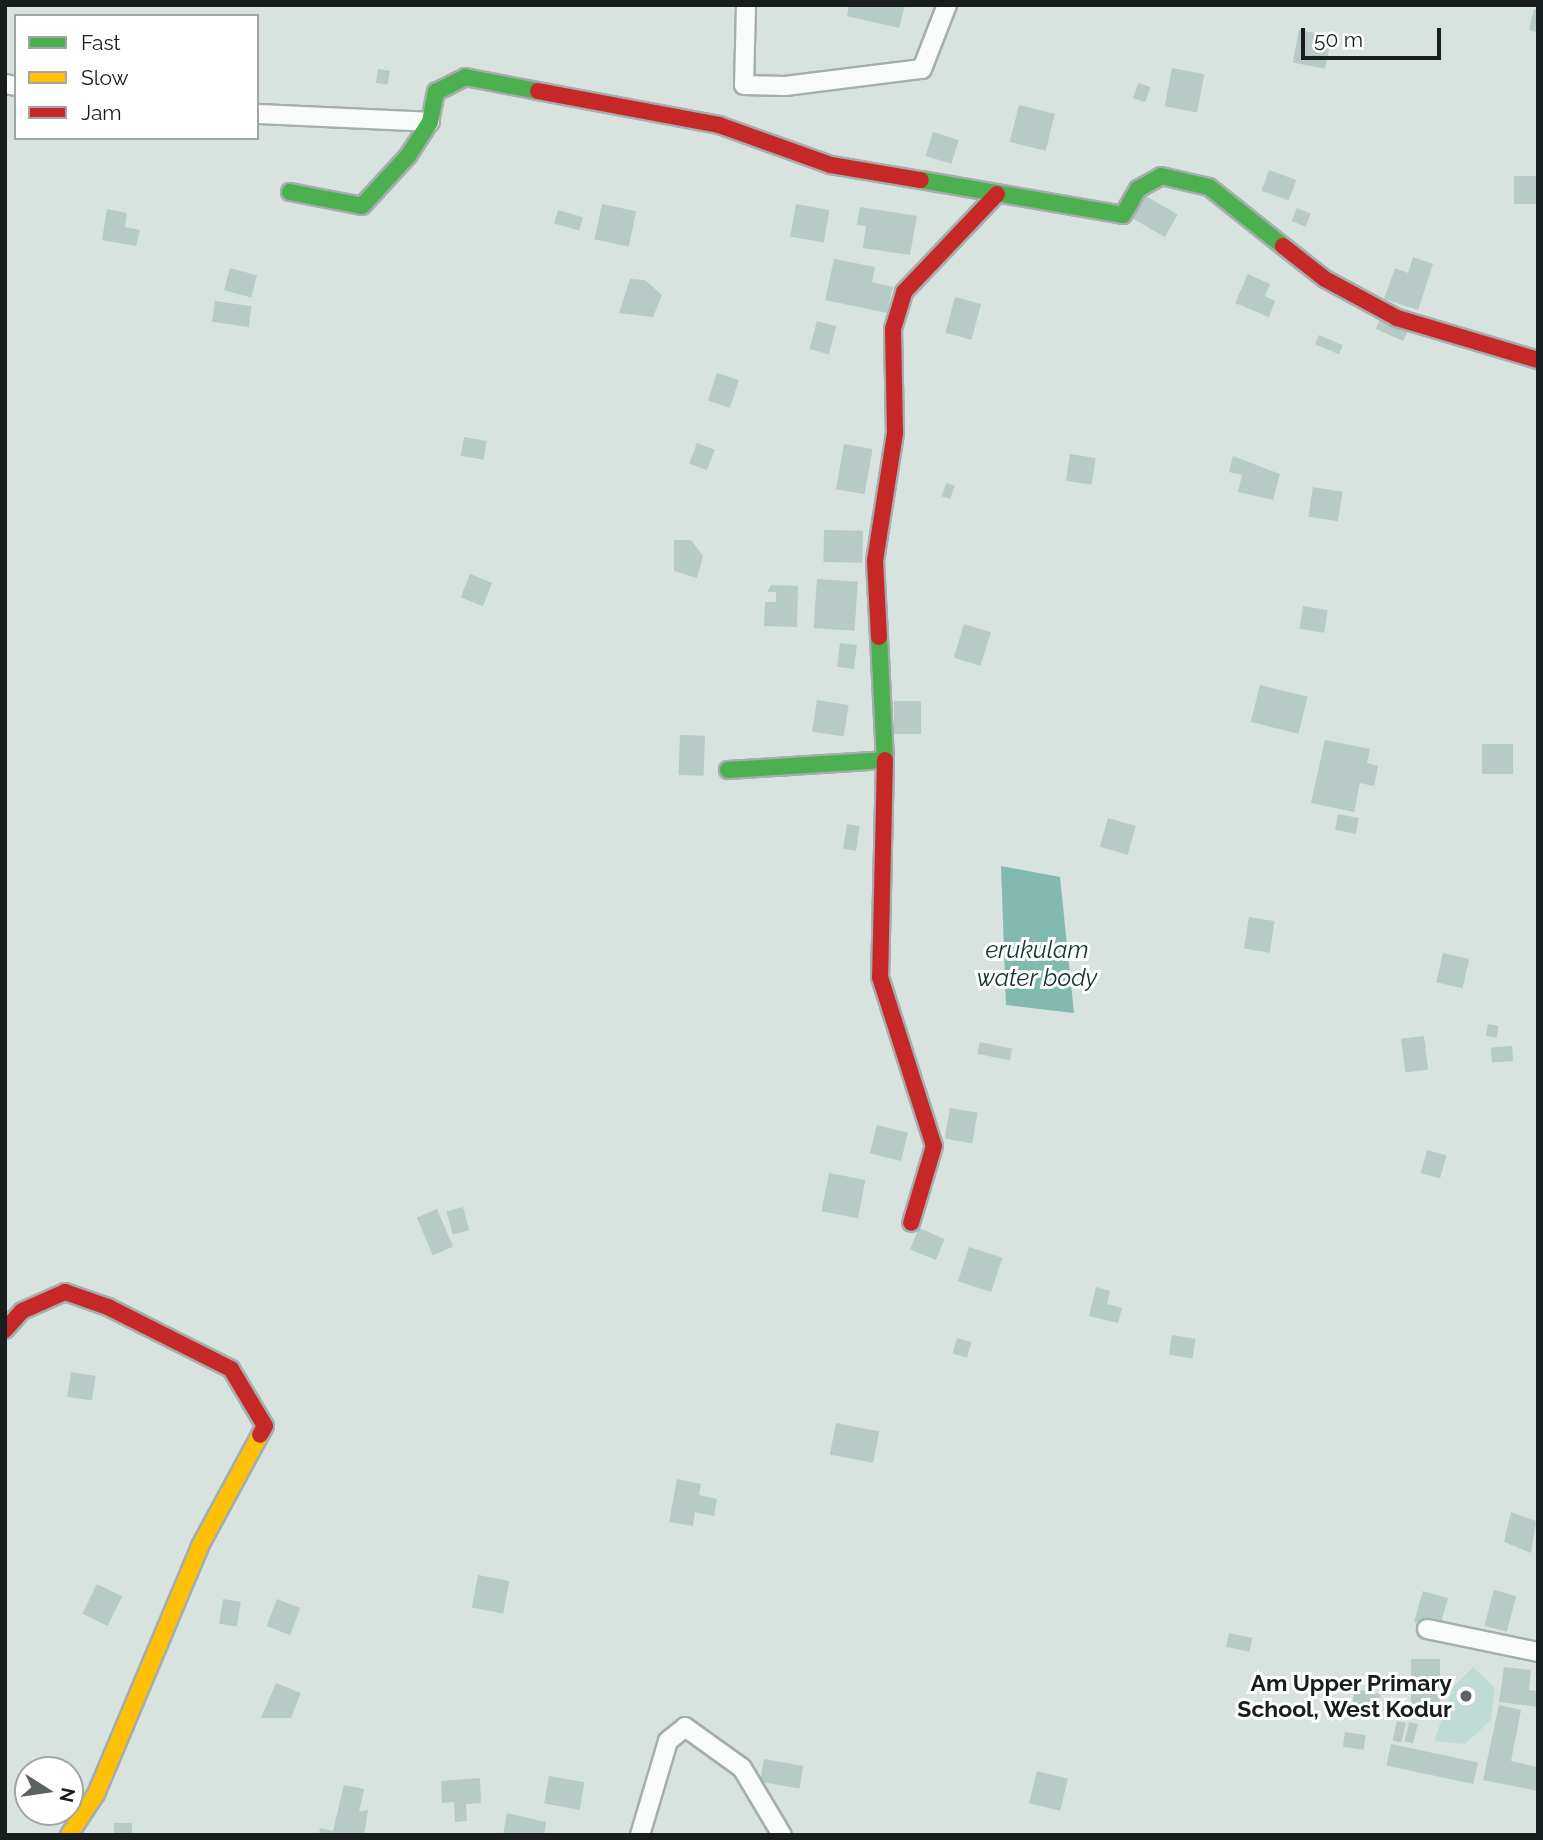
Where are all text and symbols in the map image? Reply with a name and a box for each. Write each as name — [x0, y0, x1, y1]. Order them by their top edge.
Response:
legend — [14, 14, 259, 140]
scale bar — [1305, 14, 1445, 58]
text: 50 m — [1314, 27, 1363, 52]
text: Fast — [81, 30, 121, 55]
text: Slow — [81, 65, 129, 90]
text: Jam — [81, 100, 122, 125]
water label: erukulam water body — [977, 936, 1097, 992]
place label: Am Upper Primary School, West Kodur — [1236, 1669, 1452, 1723]
marker: Am Upper Primary School, West Kodur — [1458, 1688, 1474, 1704]
north arrow — [14, 1756, 84, 1826]
text: N — [55, 1786, 80, 1804]

